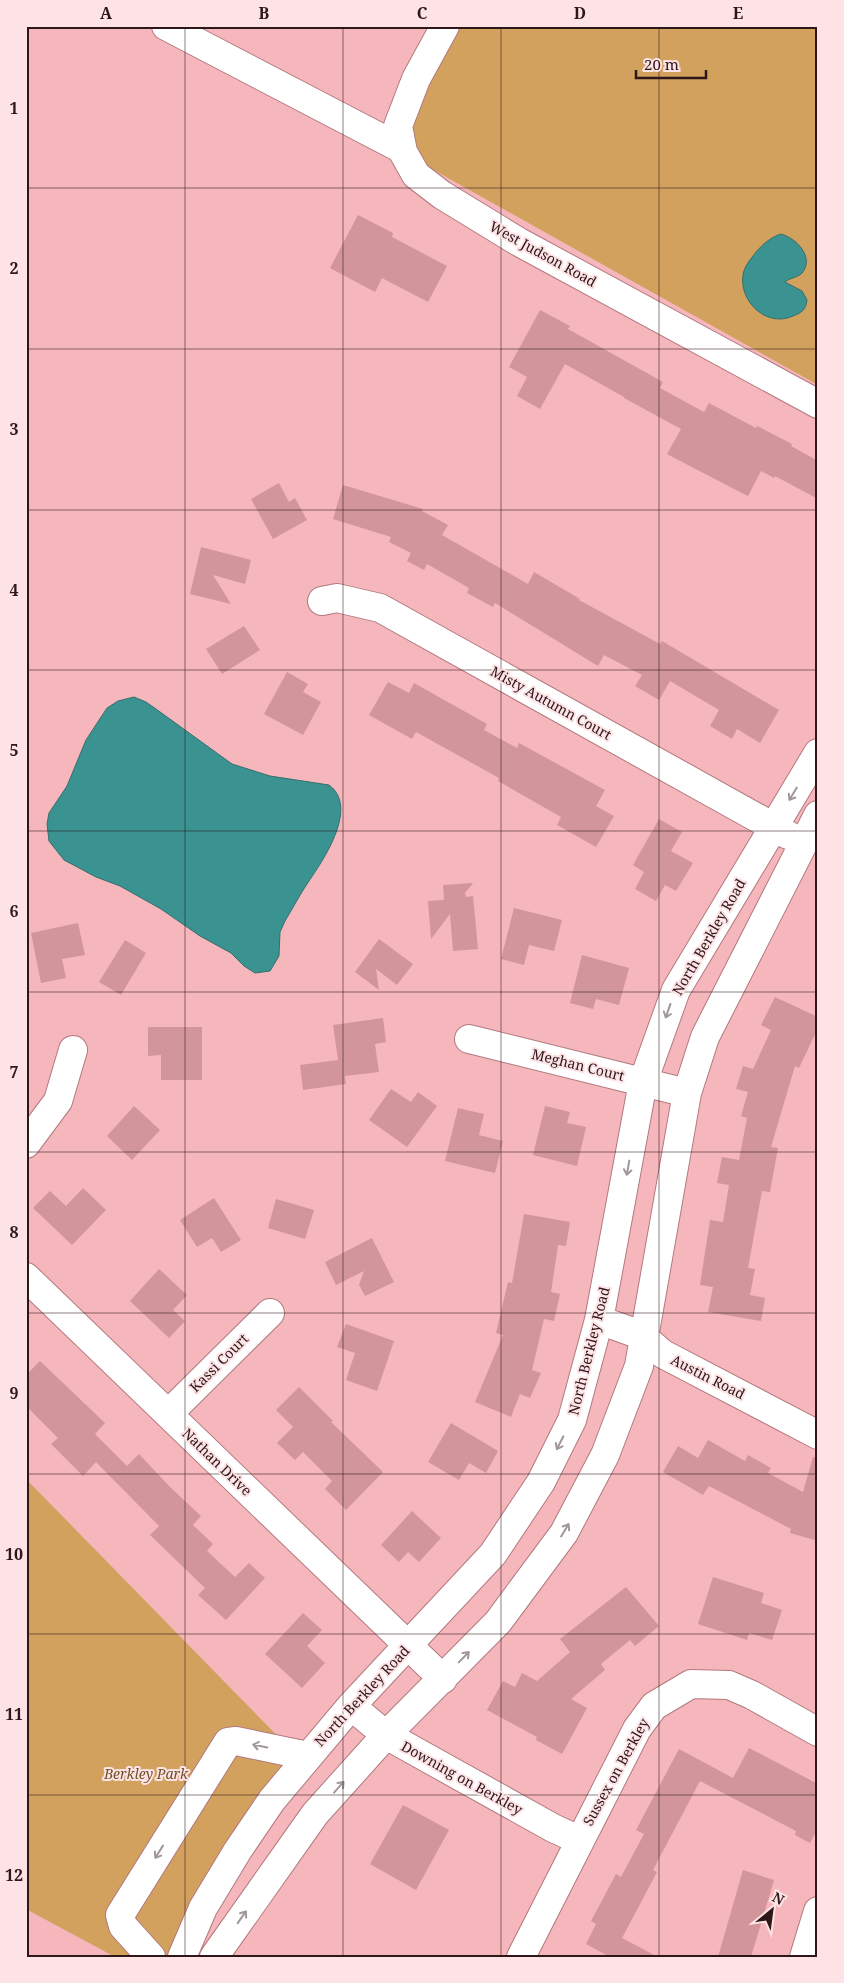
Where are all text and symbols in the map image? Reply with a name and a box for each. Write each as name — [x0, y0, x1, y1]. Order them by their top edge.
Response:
text: A — [100, 2, 113, 24]
text: B — [259, 2, 270, 24]
text: C — [417, 2, 428, 24]
text: D — [574, 2, 586, 24]
text: E — [733, 2, 743, 24]
scale bar — [636, 48, 706, 80]
text: 20 m — [644, 54, 679, 74]
text: 1 — [9, 97, 19, 119]
street label: West Judson Road — [486, 216, 600, 291]
text: 2 — [9, 257, 19, 279]
text: 3 — [9, 418, 19, 440]
text: 4 — [9, 579, 19, 601]
street label: Misty Autumn Court — [487, 661, 615, 744]
text: 5 — [9, 739, 19, 761]
one-way arrow — [787, 787, 797, 801]
street label: North Berkley Road — [667, 875, 750, 998]
text: 6 — [9, 900, 19, 922]
one-way arrow — [663, 1003, 672, 1018]
street label: Meghan Court — [530, 1044, 626, 1085]
text: 7 — [9, 1061, 19, 1083]
one-way arrow — [622, 1159, 632, 1175]
text: 8 — [9, 1221, 19, 1243]
street label: North Berkley Road — [563, 1284, 614, 1417]
street label: Kassi Court — [185, 1329, 252, 1396]
street label: Austin Road — [668, 1350, 749, 1403]
text: 9 — [9, 1382, 19, 1404]
street label: Nathan Drive — [178, 1424, 256, 1500]
one-way arrow — [555, 1436, 565, 1451]
one-way arrow — [560, 1524, 570, 1538]
text: 10 — [5, 1543, 23, 1565]
street label: North Berkley Road — [310, 1641, 414, 1750]
one-way arrow — [458, 1651, 470, 1663]
text: 11 — [5, 1703, 23, 1725]
street label: Sussex on Berkley — [578, 1714, 653, 1829]
street label: Downing on Berkley — [398, 1736, 526, 1819]
one-way arrow — [253, 1741, 269, 1750]
park label: Berkley Park — [103, 1764, 189, 1783]
one-way arrow — [334, 1781, 345, 1794]
one-way arrow — [154, 1845, 164, 1859]
text: 12 — [5, 1864, 23, 1886]
north arrow — [746, 1886, 796, 1936]
text: N — [769, 1887, 788, 1909]
one-way arrow — [237, 1910, 247, 1924]

